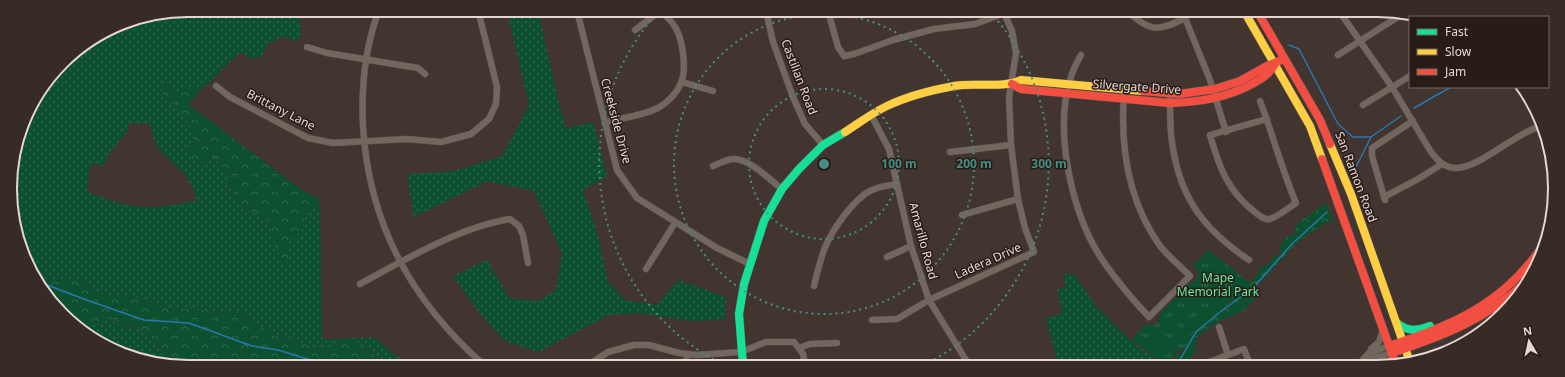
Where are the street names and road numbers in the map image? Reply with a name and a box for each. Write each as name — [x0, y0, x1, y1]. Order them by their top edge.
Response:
street label: Castilian Road — [777, 37, 822, 117]
street label: Silvergate Drive — [1092, 75, 1182, 98]
street label: Creekside Drive — [597, 76, 636, 166]
street label: Brittany Lane — [244, 85, 319, 134]
street label: San Ramon Road — [1331, 129, 1382, 225]
street label: Amarillo Road — [905, 200, 942, 281]
street label: Ladera Drive — [952, 238, 1024, 283]

